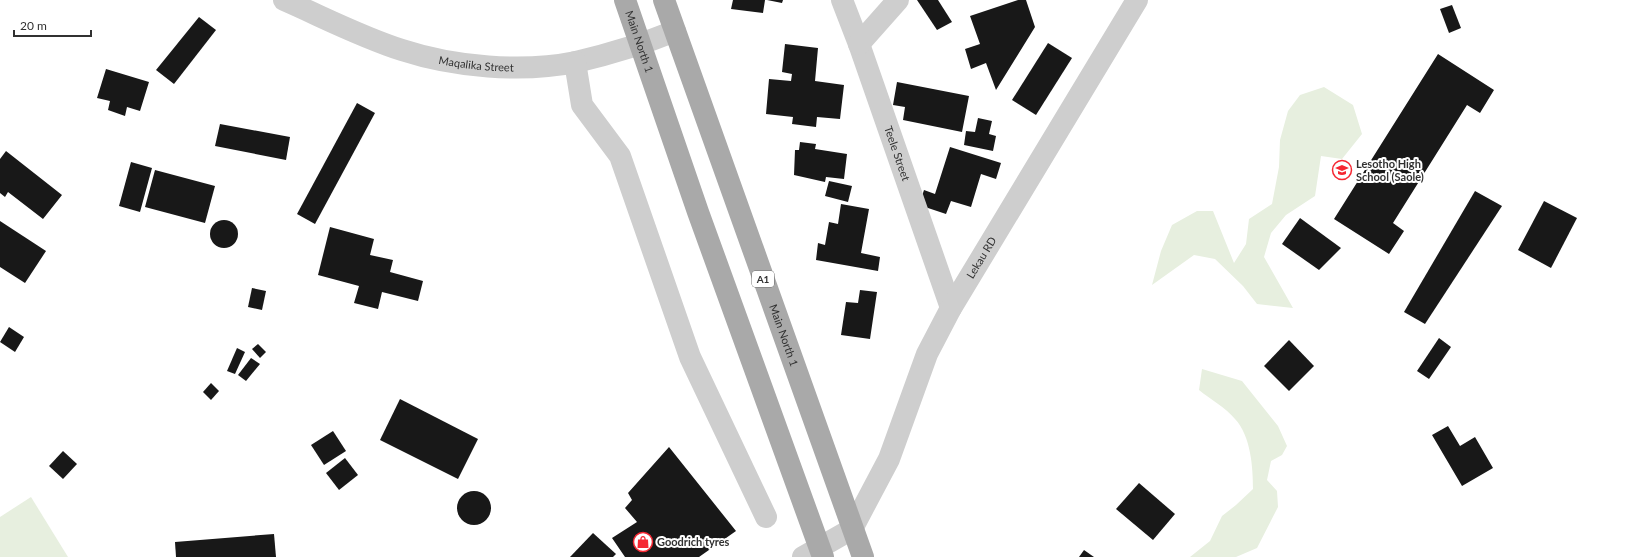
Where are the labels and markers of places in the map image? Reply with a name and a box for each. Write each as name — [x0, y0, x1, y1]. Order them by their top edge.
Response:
place label: Lesotho High School (Saole) — [1356, 157, 1424, 183]
school or university icon: Lesotho High School (Saole) — [1331, 159, 1353, 181]
shop icon: Goodrich tyres — [632, 531, 654, 553]
place label: Goodrich tyres — [657, 535, 730, 548]

